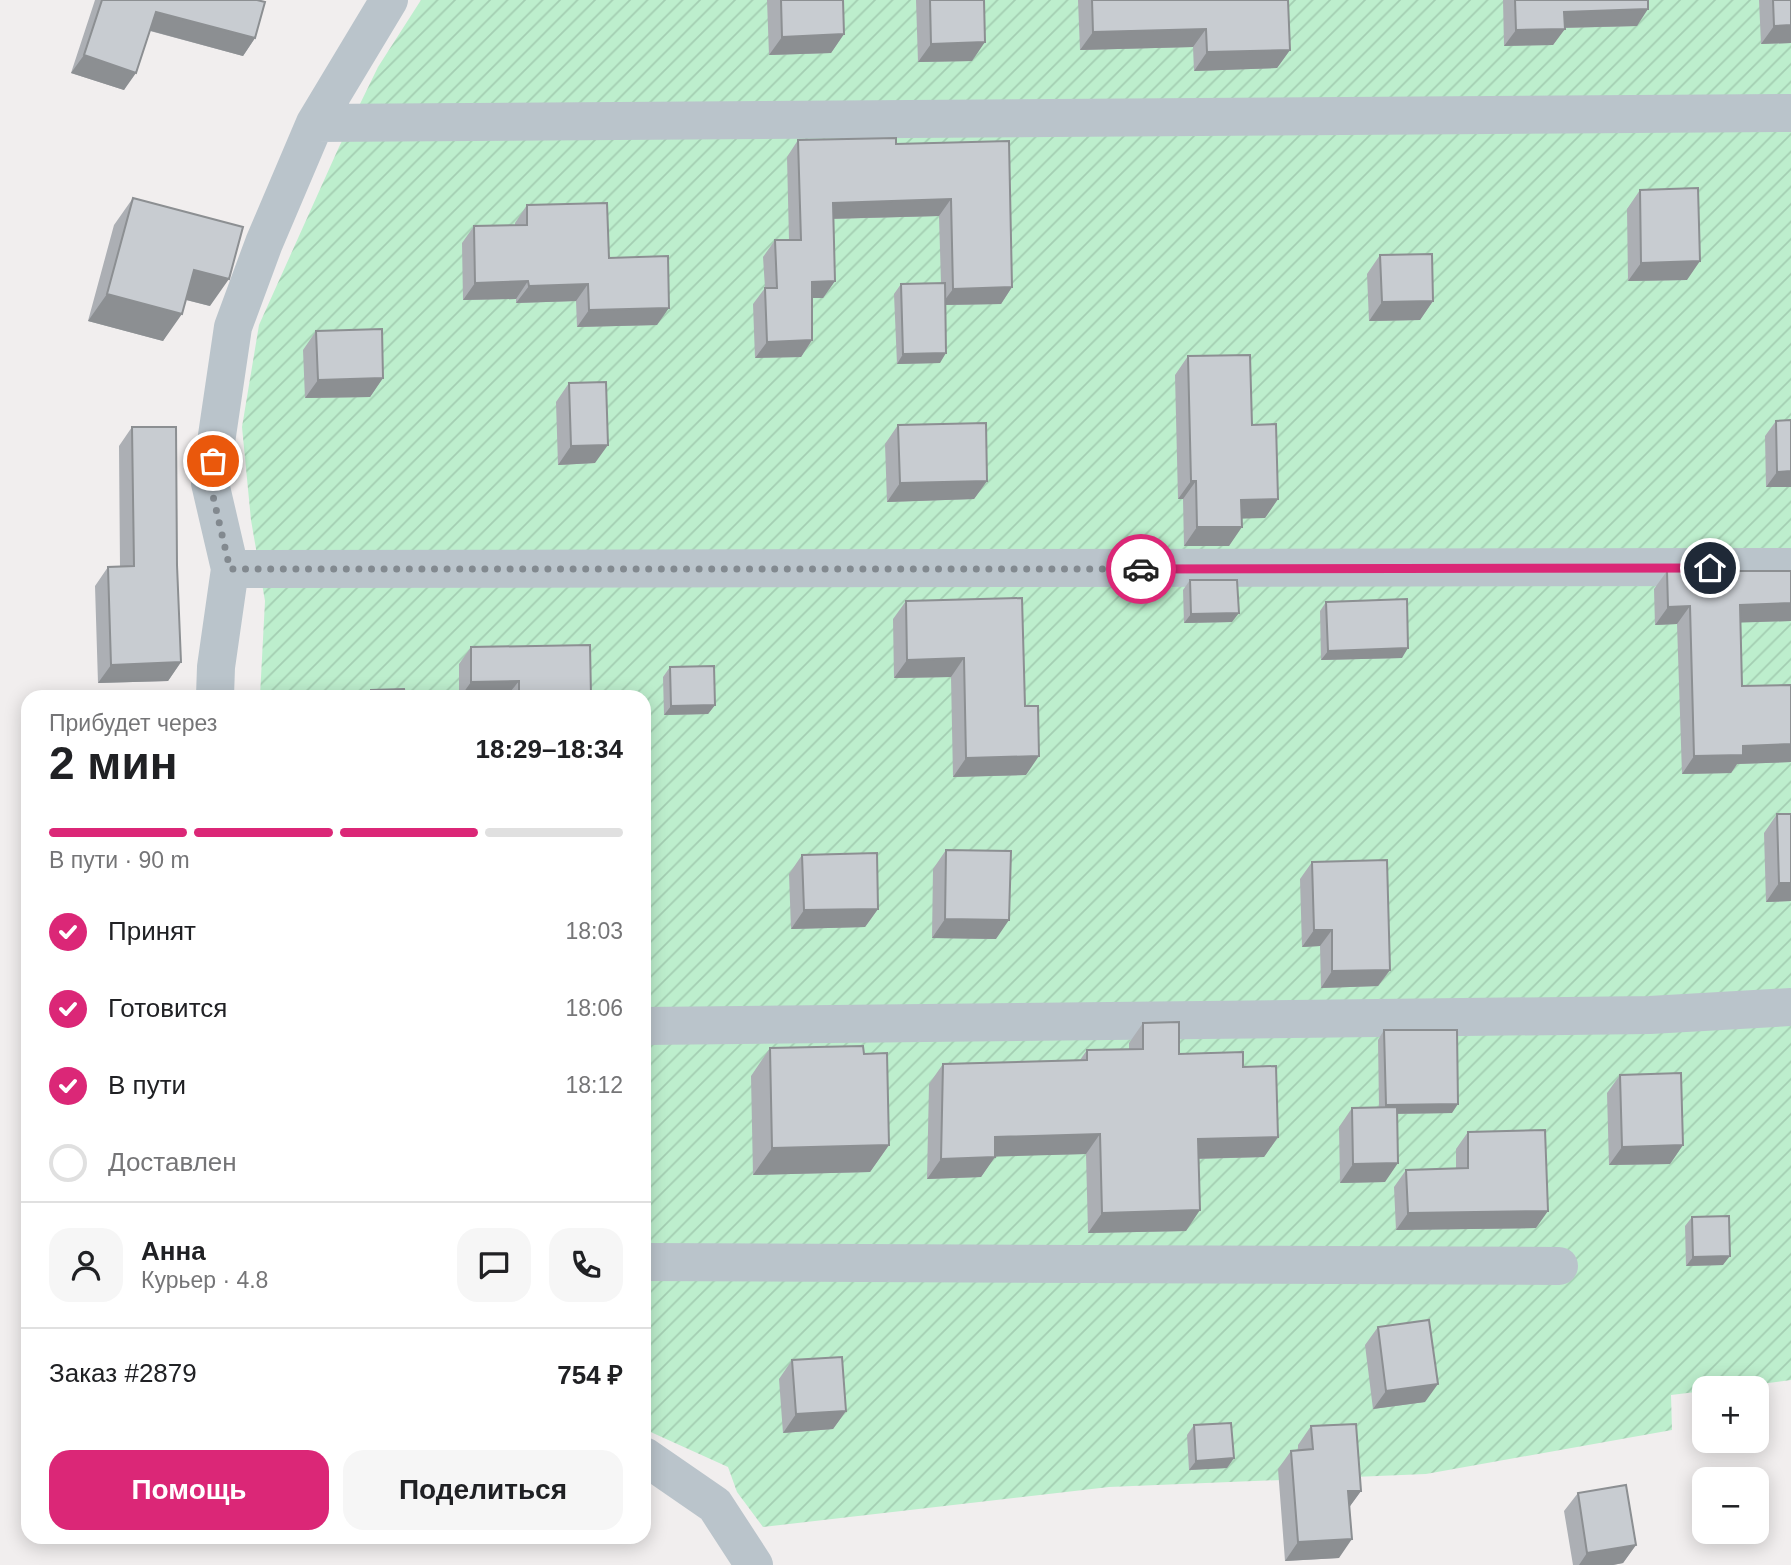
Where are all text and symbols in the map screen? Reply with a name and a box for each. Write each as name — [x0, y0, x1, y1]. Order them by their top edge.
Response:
pin — [183, 431, 243, 491]
icon: bag — [194, 442, 232, 480]
courier — [1106, 534, 1176, 604]
pin — [1680, 538, 1740, 598]
icon: home — [1691, 549, 1729, 587]
icon: car — [1122, 550, 1160, 588]
text: Прибудет через — [49, 710, 217, 736]
text: 18:29–18:34 — [476, 734, 623, 764]
text: 2 мин — [49, 737, 177, 789]
text: В пути · 90 m — [49, 847, 190, 873]
icon: check — [49, 913, 87, 951]
text: Принят — [108, 916, 196, 946]
text: 18:03 — [565, 918, 623, 944]
icon: check — [49, 990, 87, 1028]
text: Готовится — [108, 993, 227, 1023]
text: 18:06 — [565, 995, 623, 1021]
icon: check — [49, 1067, 87, 1105]
text: В пути — [108, 1070, 186, 1100]
text: 18:12 — [565, 1072, 623, 1098]
text: Доставлен — [108, 1147, 237, 1177]
button: person — [49, 1228, 123, 1302]
button: chat — [457, 1228, 531, 1302]
button: phone — [549, 1228, 623, 1302]
text: Анна — [141, 1236, 206, 1266]
text: Курьер · 4.8 — [141, 1267, 268, 1293]
text: Заказ #2879 — [49, 1358, 197, 1388]
text: 754 ₽ — [557, 1360, 623, 1390]
map controls — [1692, 1376, 1769, 1544]
button: + — [1692, 1376, 1769, 1453]
button: Помощь — [49, 1450, 329, 1530]
button: Поделиться — [343, 1450, 623, 1530]
button: − — [1692, 1467, 1769, 1544]

